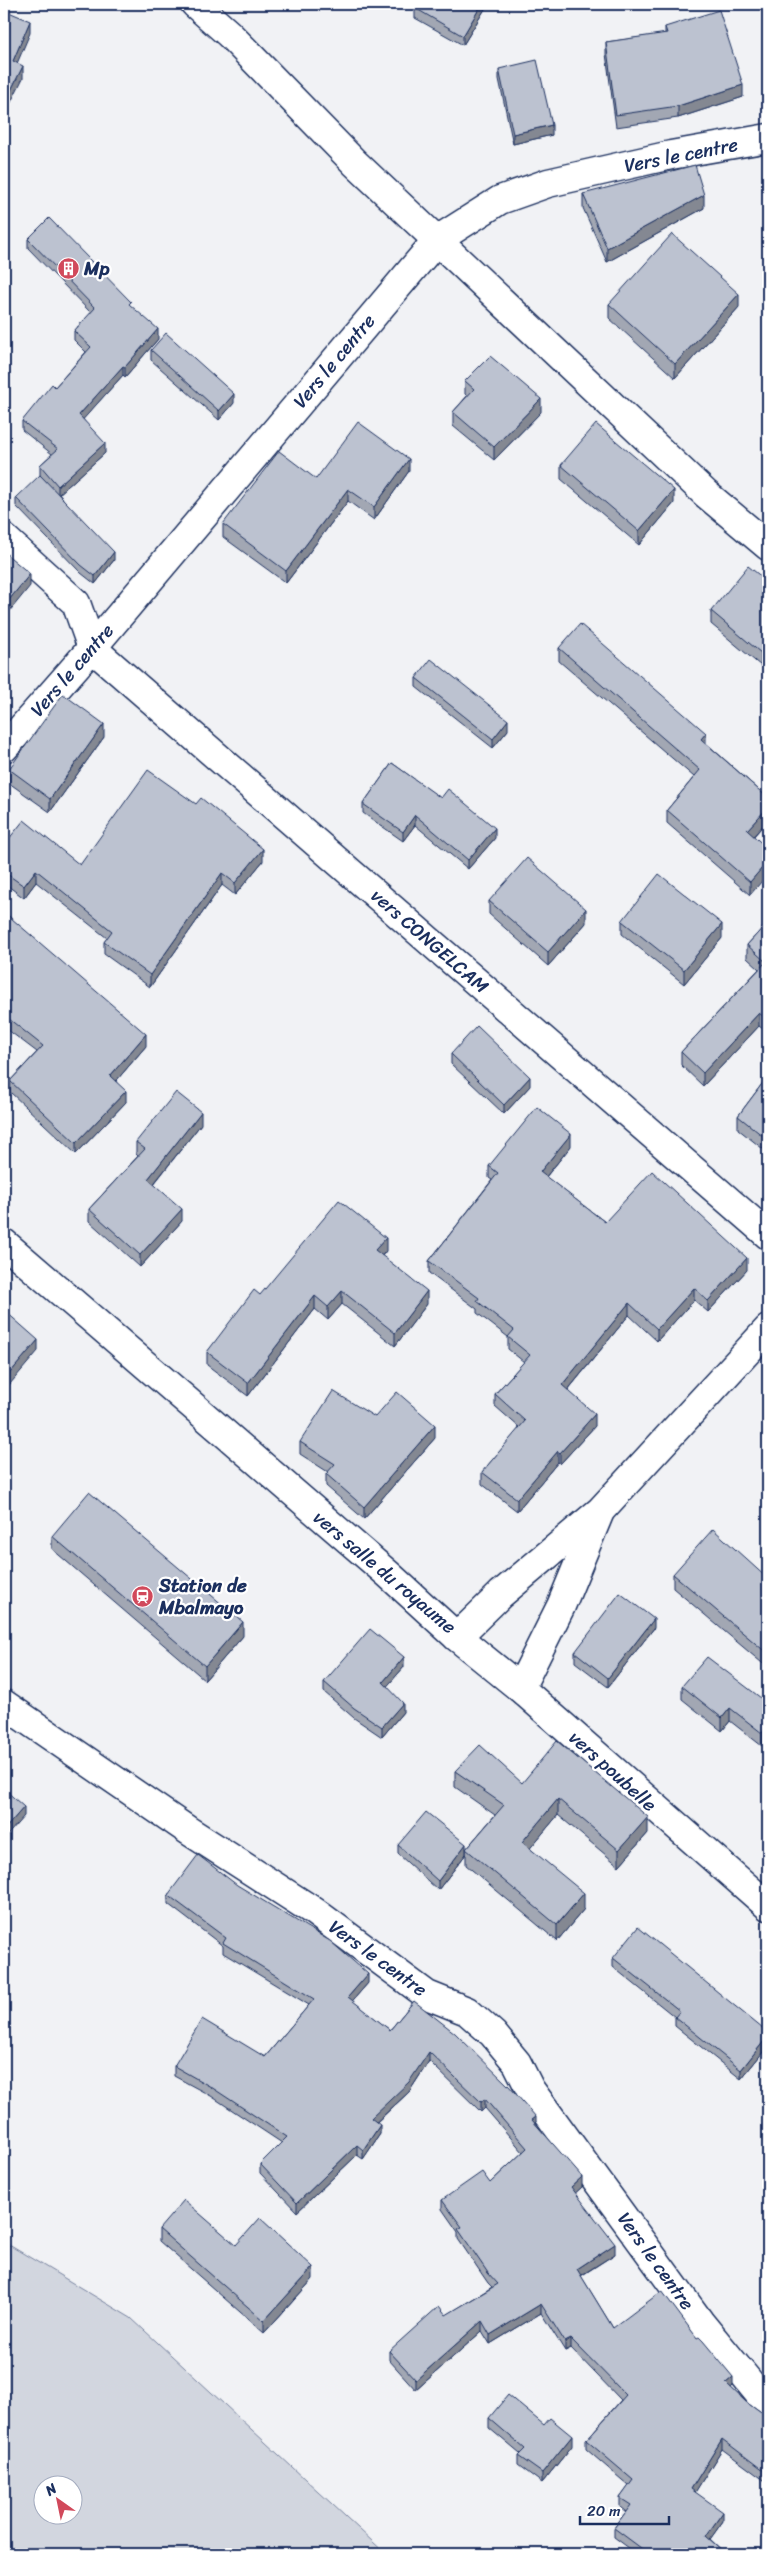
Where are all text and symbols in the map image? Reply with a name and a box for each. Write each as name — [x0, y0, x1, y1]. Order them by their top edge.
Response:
street label: Vers le centre — [621, 128, 741, 182]
place label: Mp — [83, 252, 111, 285]
building icon: Mp — [56, 256, 80, 280]
street label: Vers le centre — [284, 306, 384, 416]
street label: Vers le centre — [22, 616, 122, 724]
street label: vers CONGELCAM — [364, 880, 496, 1002]
street label: vers salle du royaume — [306, 1502, 464, 1642]
place label: Station de Mbalmayo — [158, 1569, 247, 1624]
station icon: Station de Mbalmayo — [131, 1584, 155, 1608]
street label: vers poubelle — [561, 1722, 665, 1820]
street label: Vers le centre — [322, 1911, 434, 2005]
street label: Vers le centre — [609, 2205, 703, 2317]
north arrow — [32, 2476, 82, 2526]
text: N — [39, 2476, 62, 2503]
scale bar — [580, 2493, 668, 2525]
text: 20 m — [587, 2498, 621, 2524]

